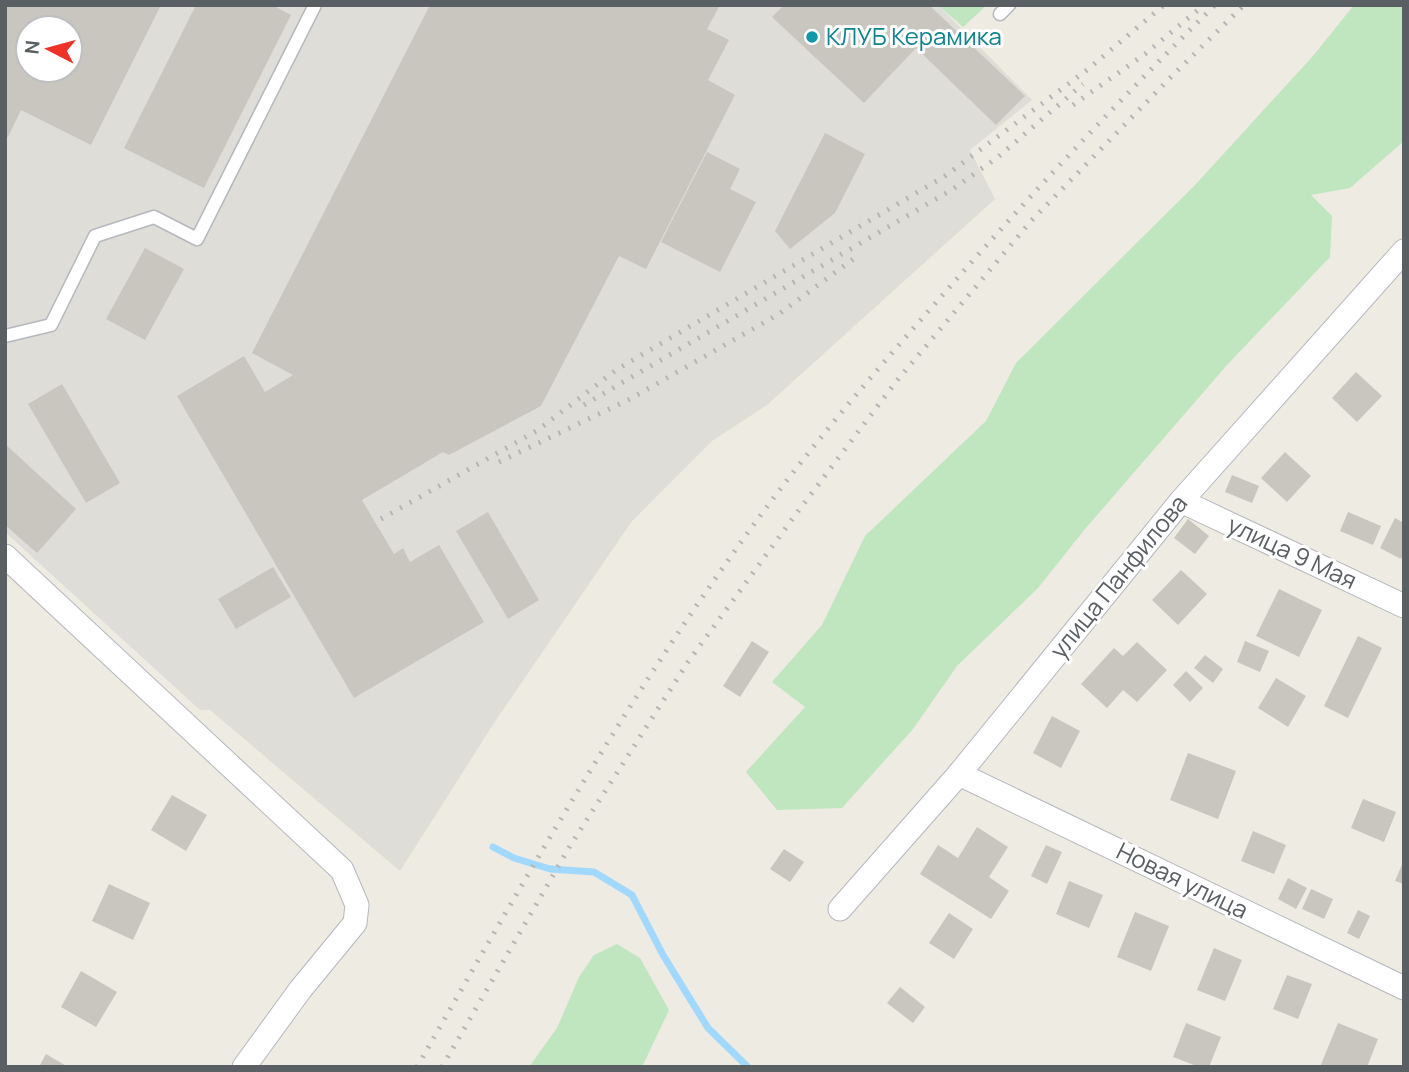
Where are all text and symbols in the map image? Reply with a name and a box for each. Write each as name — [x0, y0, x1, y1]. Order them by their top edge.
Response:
north arrow — [14, 14, 84, 84]
place label: КЛУБ Керамика — [826, 19, 1002, 52]
marker: КЛУБ Керамика — [804, 29, 820, 45]
text: N — [18, 39, 46, 55]
street label: улица Панфилова — [1041, 487, 1194, 665]
street label: улица 9 Мая — [1223, 507, 1363, 596]
street label: Новая улица — [1111, 834, 1254, 926]

